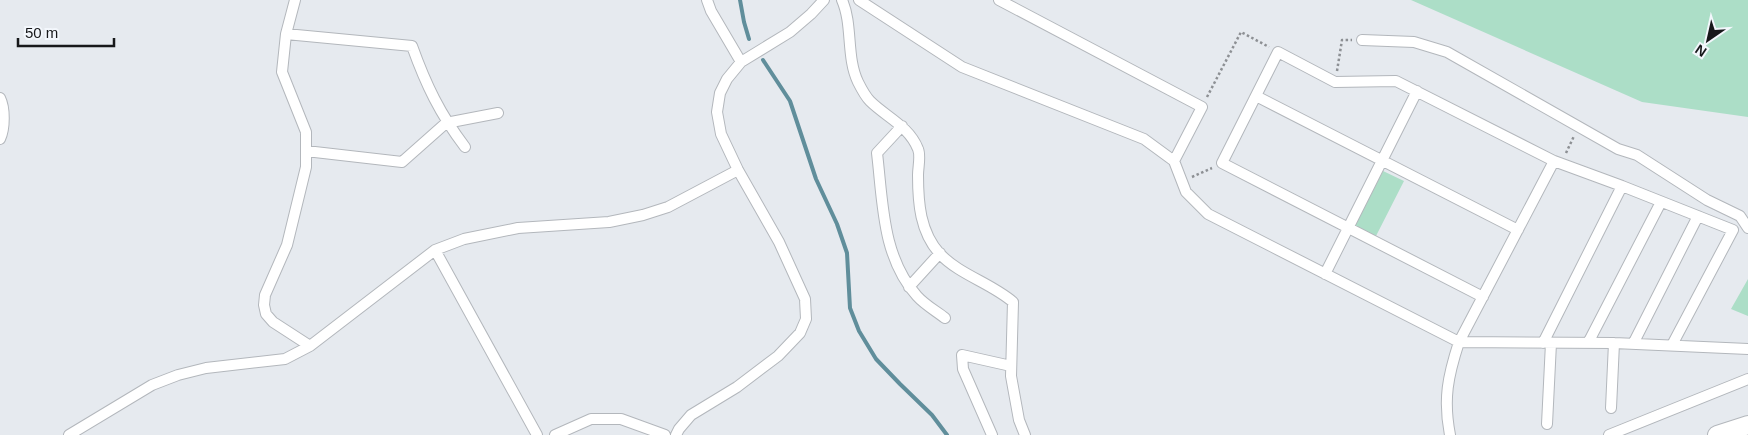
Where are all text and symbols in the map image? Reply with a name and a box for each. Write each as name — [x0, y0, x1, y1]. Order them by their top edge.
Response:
scale bar — [18, 15, 114, 47]
north arrow — [1683, 15, 1733, 65]
text: 50 m — [25, 24, 58, 41]
text: N — [1692, 41, 1709, 60]

